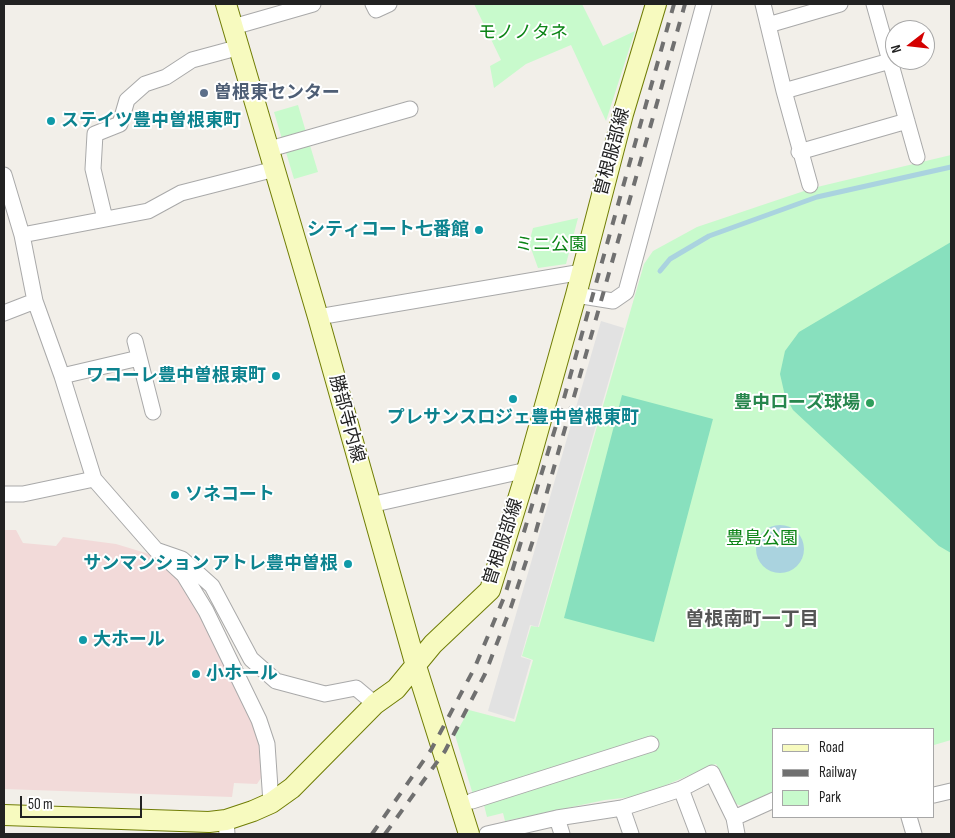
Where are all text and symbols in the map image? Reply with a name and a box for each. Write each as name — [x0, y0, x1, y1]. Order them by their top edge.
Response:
north arrow — [885, 20, 935, 70]
park label: モノノタネ — [478, 22, 568, 44]
text: N — [887, 43, 905, 55]
place label: 曽根東センター — [214, 82, 340, 104]
marker: 曽根東センター — [198, 87, 210, 99]
street label: 曽根服部線 — [591, 106, 635, 198]
place label: ステイツ豊中曽根東町 — [61, 110, 241, 132]
marker: ステイツ豊中曽根東町 — [45, 115, 57, 127]
place label: シティコート七番館 — [307, 219, 469, 241]
marker: シティコート七番館 — [473, 224, 485, 236]
park label: ミニ公園 — [515, 234, 587, 256]
place label: ワコーレ豊中曽根東町 — [86, 365, 266, 387]
marker: ワコーレ豊中曽根東町 — [270, 370, 282, 382]
street label: 勝部寺内線 — [324, 373, 368, 465]
place label: 豊中ローズ球場 — [734, 392, 860, 414]
marker: プレサンスロジェ豊中曽根東町 — [507, 393, 519, 405]
marker: 豊中ローズ球場 — [864, 397, 876, 409]
place label: プレサンスロジェ豊中曽根東町 — [387, 407, 639, 429]
place label: ソネコート — [185, 484, 275, 506]
marker: ソネコート — [169, 489, 181, 501]
street label: 曽根服部線 — [480, 496, 528, 588]
park label: 豊島公園 — [726, 528, 798, 550]
place label: サンマンション アトレ豊中曽根 — [83, 553, 338, 575]
marker: サンマンション アトレ豊中曽根 — [342, 558, 354, 570]
district label: 曽根南町一丁目 — [686, 609, 818, 631]
place label: 大ホール — [93, 629, 165, 651]
marker: 大ホール — [77, 634, 89, 646]
place label: 小ホール — [206, 663, 278, 685]
marker: 小ホール — [190, 668, 202, 680]
legend — [772, 728, 935, 818]
text: Road — [819, 738, 844, 757]
text: Railway — [819, 763, 857, 782]
scale bar — [22, 786, 145, 818]
text: Park — [819, 788, 841, 807]
text: 50 m — [28, 795, 53, 814]

